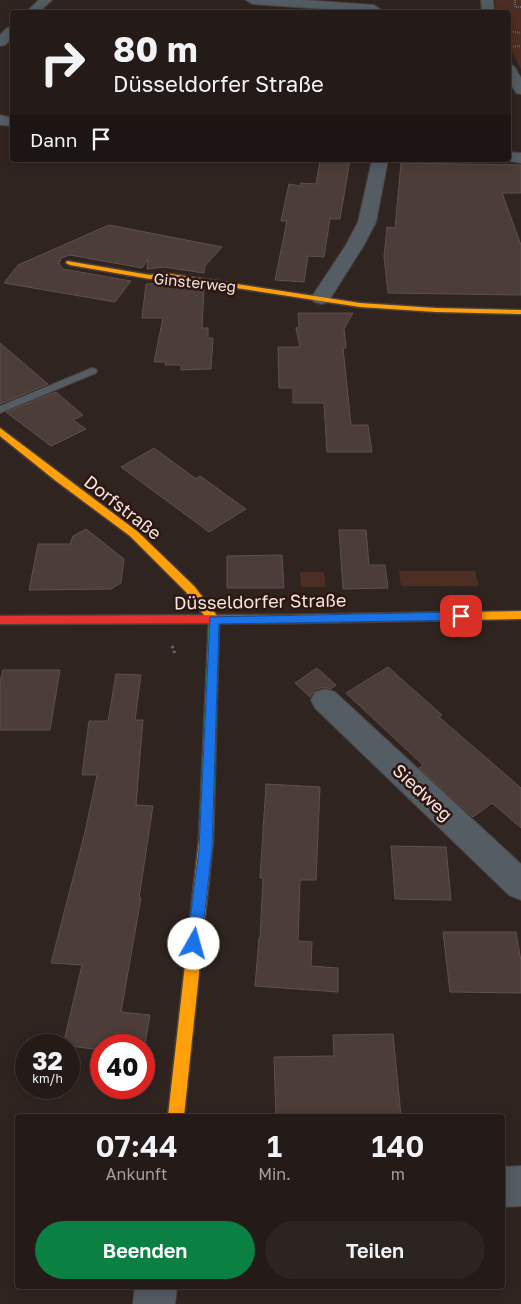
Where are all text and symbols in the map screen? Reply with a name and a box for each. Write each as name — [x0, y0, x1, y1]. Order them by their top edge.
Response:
text: 80 m — [113, 28, 198, 70]
icon: right — [30, 30, 95, 95]
text: Düsseldorfer Straße — [113, 70, 324, 97]
icon: arrive — [87, 125, 115, 153]
text: Dann — [30, 128, 77, 151]
street label: Ginsterweg — [153, 269, 237, 295]
street label: Dorfstraße — [80, 470, 166, 544]
street label: Düsseldorfer Straße — [174, 588, 346, 614]
pin — [440, 595, 482, 637]
icon: arrive — [447, 602, 475, 630]
street label: Siedweg — [389, 759, 457, 825]
position arrow — [167, 917, 219, 969]
speed limit sign: 40 — [90, 1034, 155, 1099]
text: 32 — [32, 1045, 63, 1076]
text: km/h — [32, 1071, 63, 1086]
text: 07:44 — [95, 1128, 178, 1164]
text: 1 — [267, 1128, 282, 1164]
text: 140 — [371, 1128, 425, 1164]
text: Ankunft — [106, 1164, 167, 1184]
text: Min. — [258, 1164, 291, 1184]
text: m — [391, 1164, 405, 1184]
button: Beenden — [35, 1221, 255, 1279]
button: Teilen — [265, 1221, 485, 1279]

